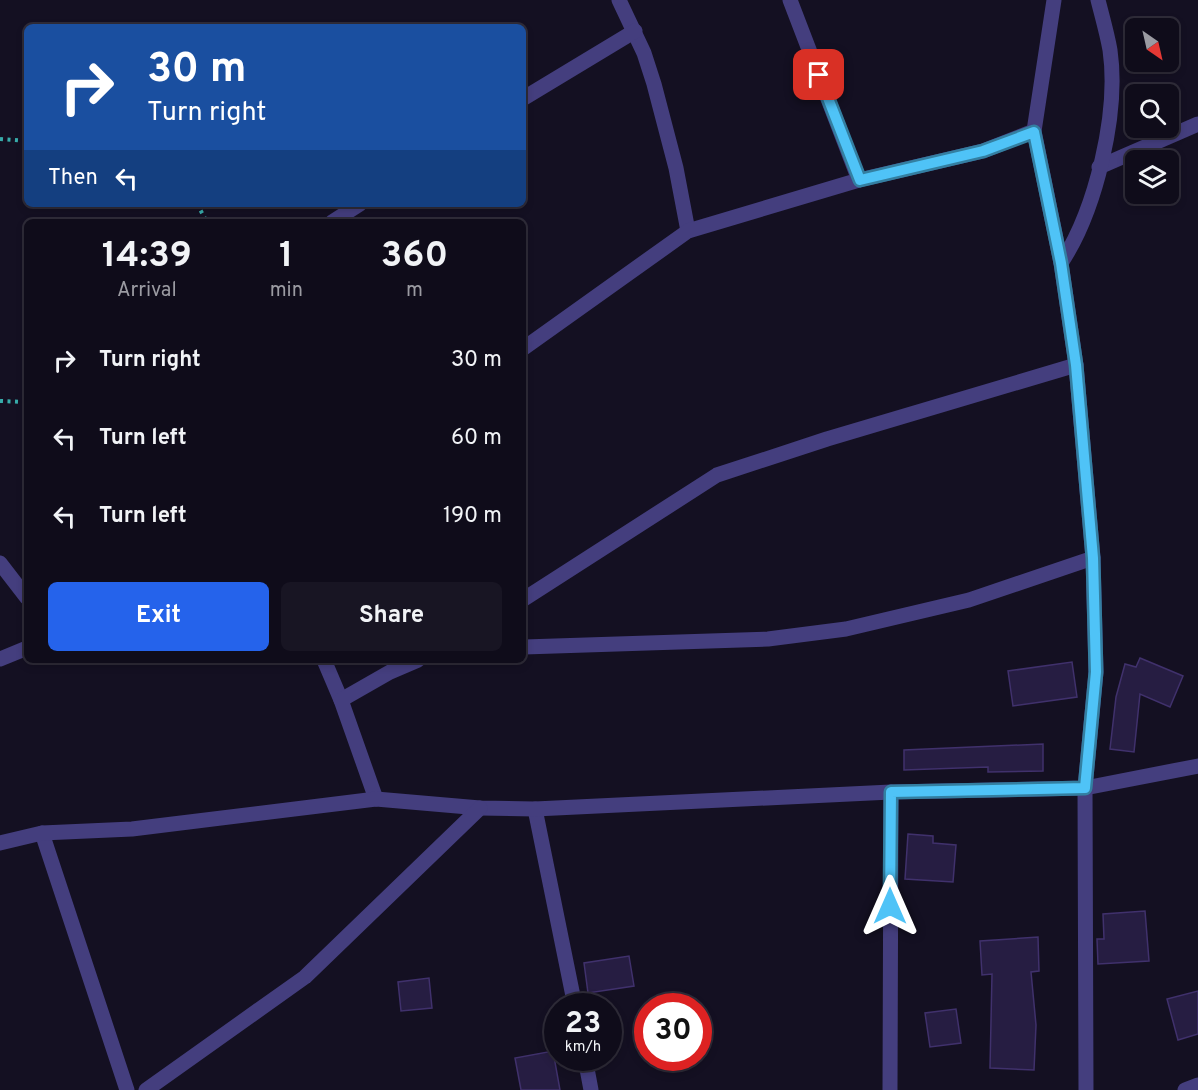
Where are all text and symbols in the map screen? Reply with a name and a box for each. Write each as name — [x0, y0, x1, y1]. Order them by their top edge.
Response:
north arrow — [1125, 18, 1179, 72]
map controls — [1125, 18, 1179, 204]
text: 30 m — [147, 44, 246, 97]
icon: right — [48, 48, 126, 126]
pin — [793, 49, 844, 100]
icon: arrive — [802, 58, 835, 91]
button: search — [1125, 84, 1179, 138]
text: Turn right — [147, 96, 266, 130]
button: layers — [1125, 150, 1179, 204]
icon: left — [110, 162, 143, 195]
text: Then — [48, 165, 98, 192]
text: 14:39 — [102, 234, 192, 280]
text: 1 — [279, 234, 293, 280]
text: 360 — [381, 234, 448, 280]
text: Arrival — [117, 278, 177, 304]
text: min — [270, 278, 303, 304]
text: m — [406, 278, 423, 304]
icon: right — [48, 344, 81, 377]
text: Turn right — [99, 347, 201, 374]
text: 30 m — [451, 347, 502, 374]
icon: left — [48, 422, 81, 455]
text: Turn left — [99, 425, 187, 452]
text: 60 m — [451, 425, 502, 452]
icon: left — [48, 500, 81, 533]
text: Turn left — [99, 503, 187, 530]
text: 190 m — [443, 503, 502, 530]
button: Exit — [48, 582, 269, 651]
button: Share — [281, 582, 502, 651]
position arrow — [858, 874, 922, 938]
speed limit sign: 30 — [634, 993, 712, 1071]
text: 23 — [565, 1006, 601, 1043]
text: km/h — [565, 1038, 601, 1057]

